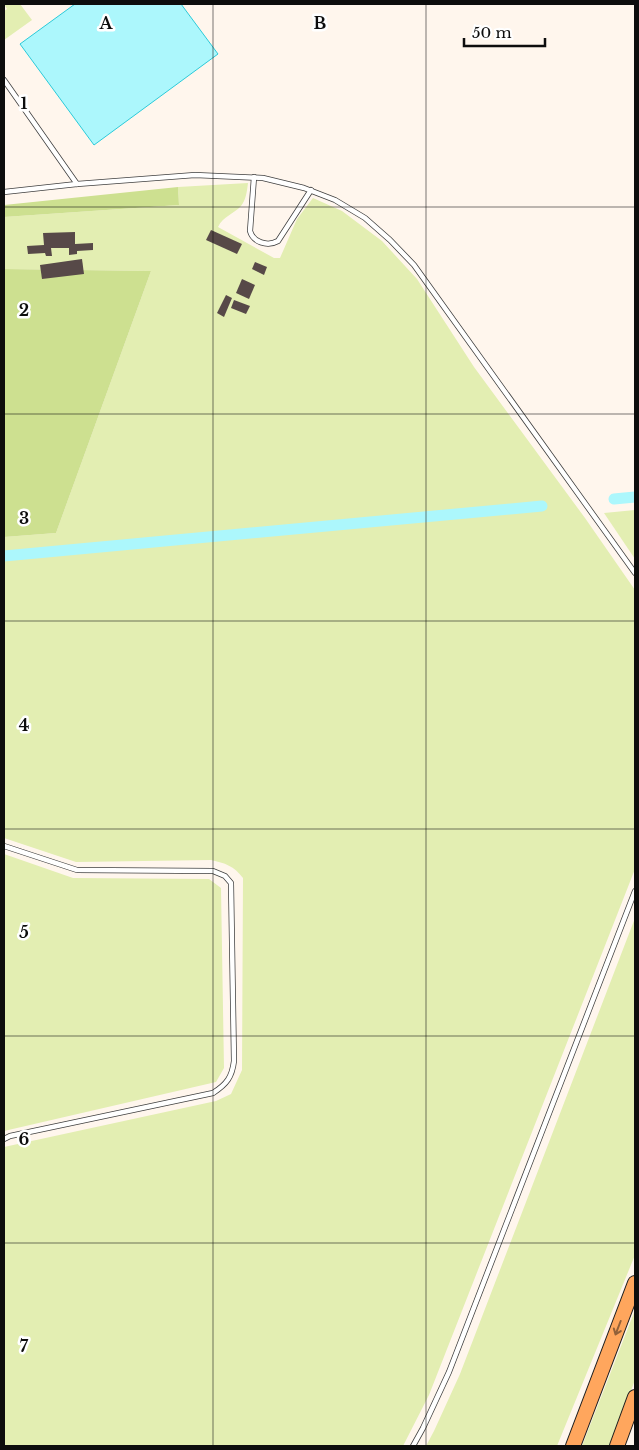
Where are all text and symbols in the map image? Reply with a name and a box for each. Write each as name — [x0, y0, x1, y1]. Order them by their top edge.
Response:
text: A — [99, 13, 114, 33]
text: B — [314, 13, 327, 33]
scale bar — [464, 15, 545, 47]
text: 50 m — [472, 23, 512, 42]
text: 1 — [21, 93, 28, 113]
text: 2 — [19, 300, 29, 320]
text: 3 — [19, 508, 29, 528]
text: 4 — [19, 715, 29, 735]
text: 5 — [19, 922, 29, 942]
text: 6 — [19, 1129, 30, 1149]
one-way arrow — [613, 1320, 622, 1336]
text: 7 — [20, 1336, 29, 1356]

